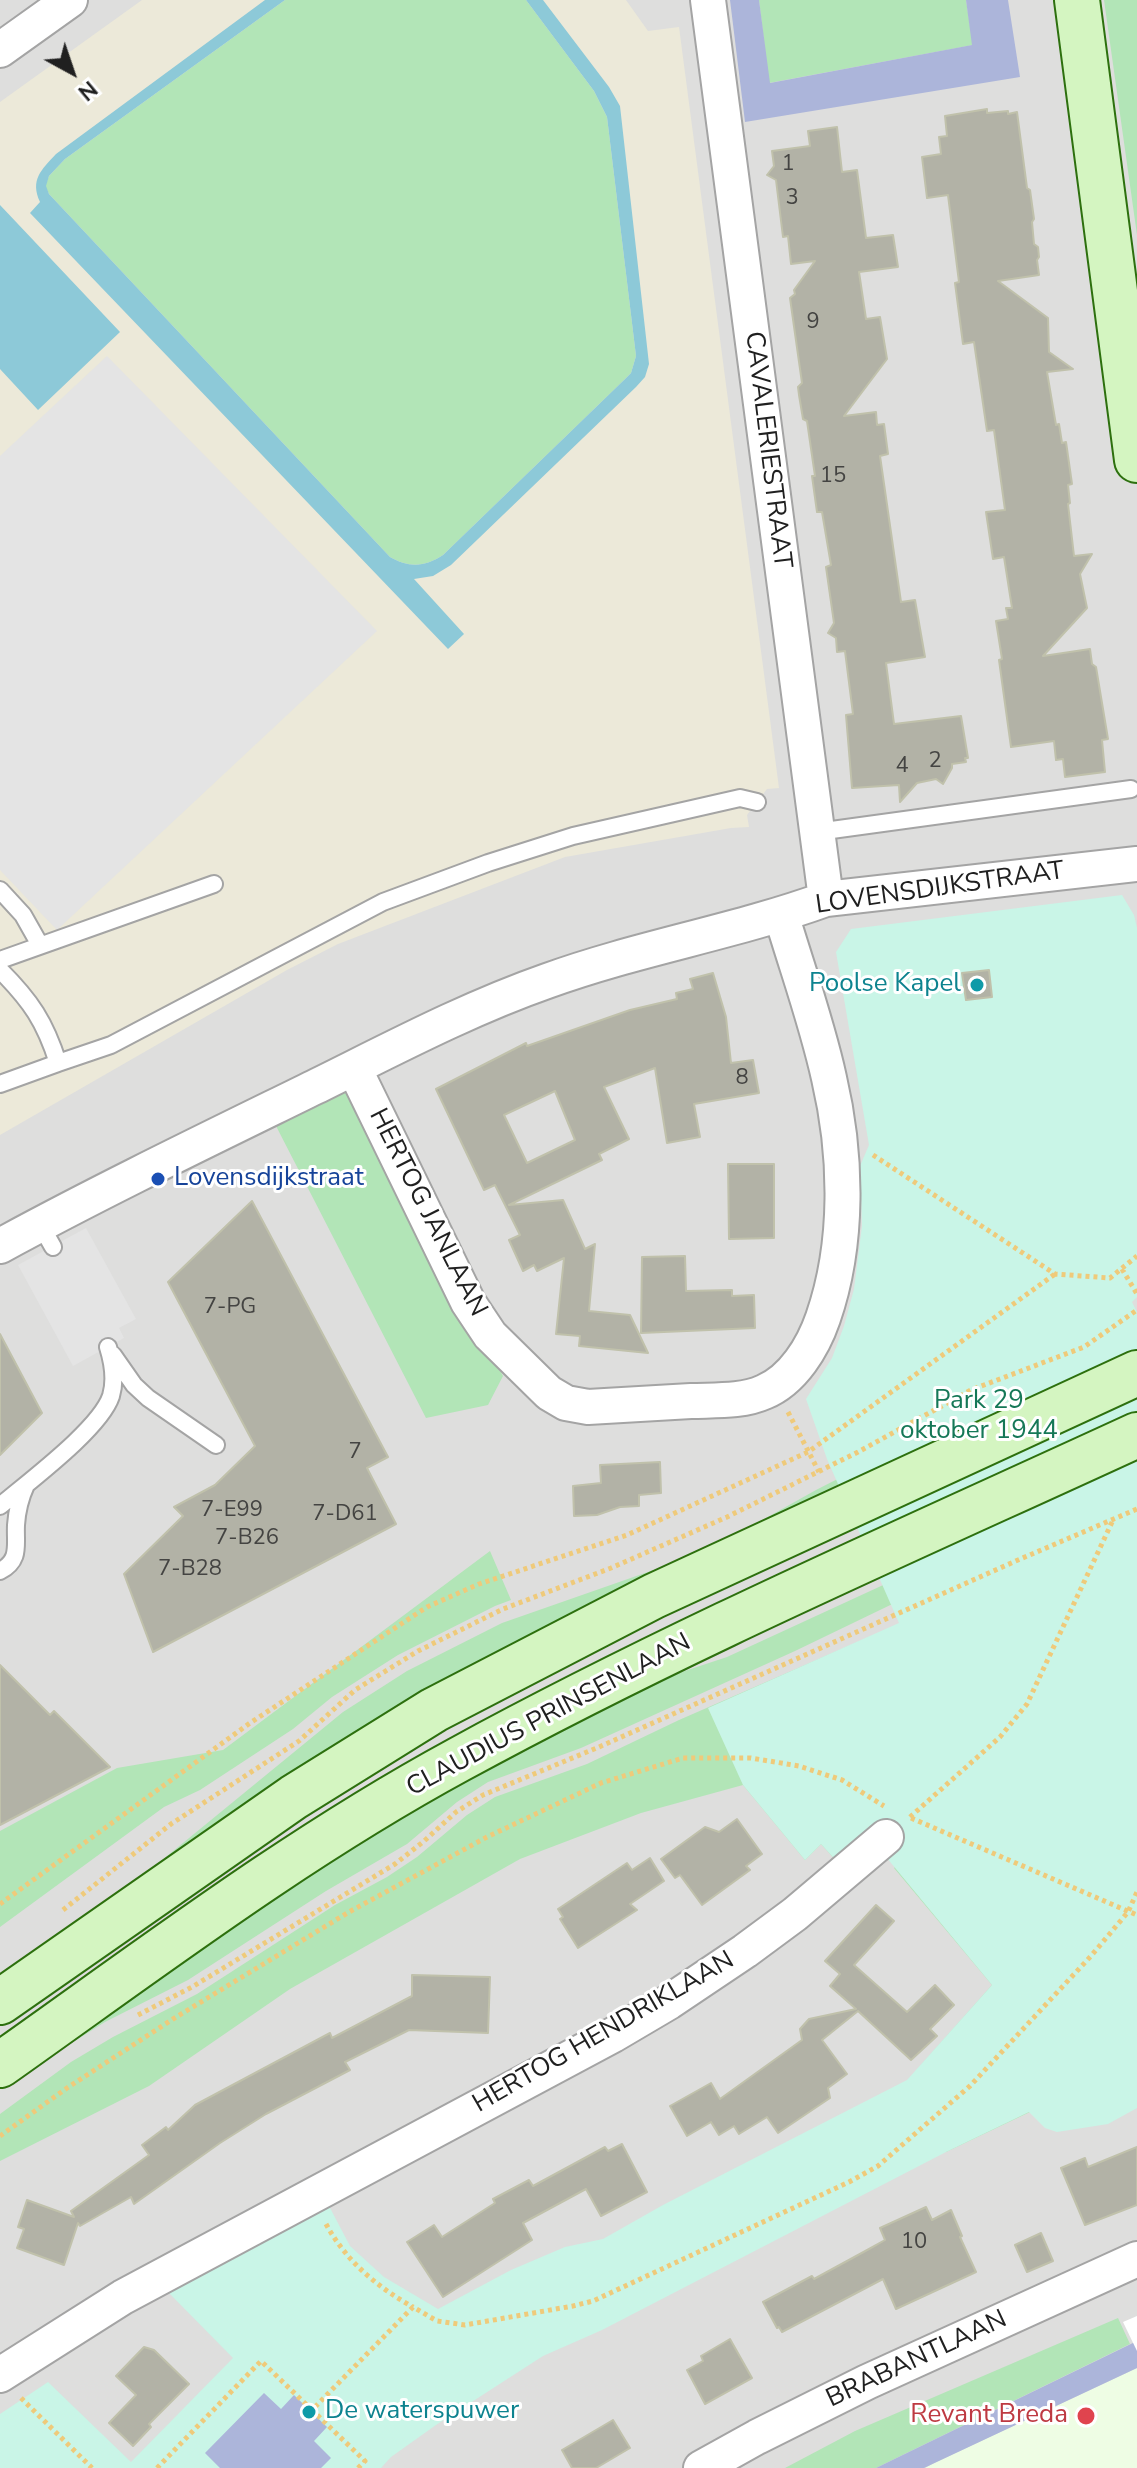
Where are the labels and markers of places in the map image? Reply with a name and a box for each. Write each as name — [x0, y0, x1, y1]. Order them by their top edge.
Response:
place label: Poolse Kapel — [809, 969, 961, 1001]
marker: Poolse Kapel — [968, 976, 986, 994]
place label: Lovensdijkstraat — [174, 1163, 364, 1195]
marker: Lovensdijkstraat — [149, 1170, 167, 1188]
place label: De waterspuwer — [325, 2396, 519, 2428]
place label: Revant Breda — [910, 2400, 1068, 2432]
marker: De waterspuwer — [300, 2403, 318, 2421]
marker: Revant Breda — [1075, 2405, 1097, 2427]

